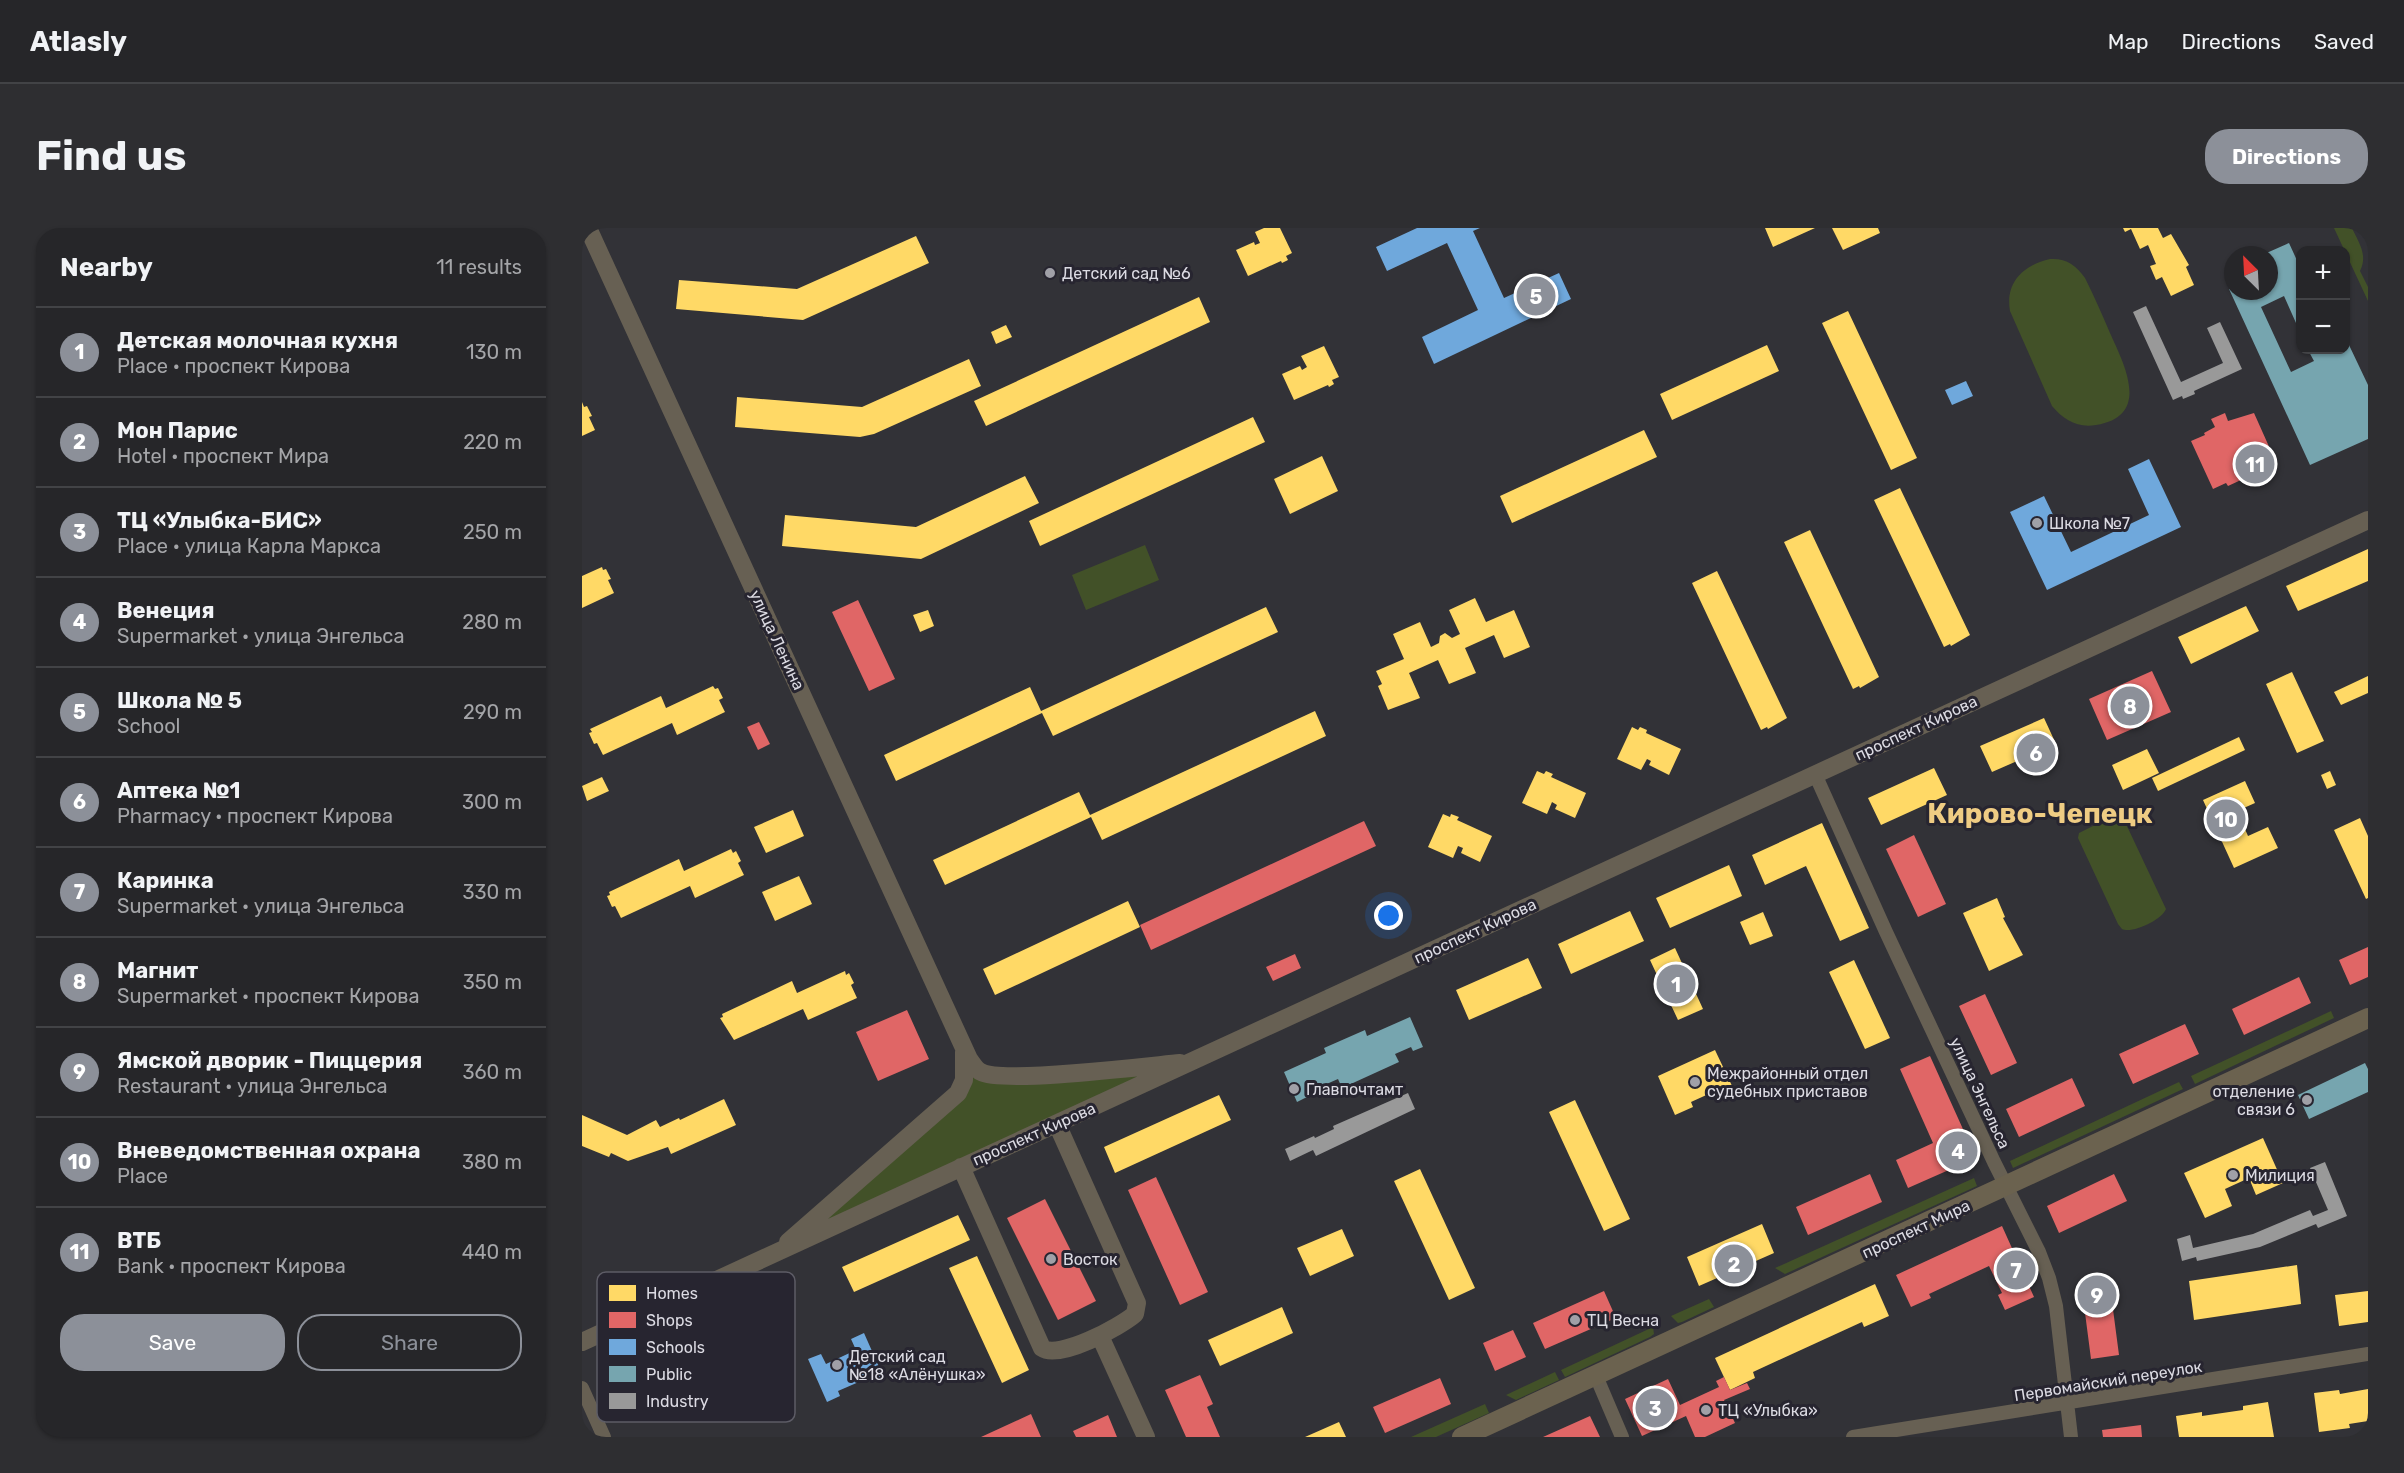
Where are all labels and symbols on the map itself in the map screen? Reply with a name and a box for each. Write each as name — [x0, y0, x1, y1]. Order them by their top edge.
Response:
north arrow — [2224, 246, 2278, 300]
place label: Детский сад №6 — [1062, 264, 1191, 283]
marker: Детский сад №6 — [1043, 266, 1057, 280]
pin: 5 — [1516, 274, 1556, 318]
pin: 11 — [2236, 442, 2274, 486]
place label: Школа №7 — [2049, 514, 2130, 533]
marker: Школа №7 — [2030, 516, 2044, 530]
street label: улица Ленина — [746, 587, 808, 693]
pin: 8 — [2110, 684, 2150, 728]
street label: проспект Кирова — [1852, 691, 1980, 765]
pin: 6 — [2016, 730, 2056, 776]
pin: 10 — [2206, 796, 2246, 842]
district label: Кирово-Чепецк — [1927, 797, 2153, 830]
street label: проспект Кирова — [1411, 894, 1539, 968]
your location — [1374, 901, 1403, 930]
pin: 1 — [1656, 962, 1696, 1006]
street label: улица Энгельса — [1946, 1034, 2014, 1152]
place label: Межрайонный отдел судебных приставов — [1707, 1064, 1868, 1101]
marker: Межрайонный отдел судебных приставов — [1688, 1075, 1702, 1089]
place label: Главпочтамт — [1306, 1080, 1403, 1099]
marker: Главпочтамт — [1287, 1082, 1301, 1096]
place label: отделение связи 6 — [2212, 1082, 2295, 1119]
marker: отделение связи 6 — [2300, 1093, 2314, 1107]
street label: проспект Кирова — [970, 1098, 1098, 1170]
pin: 4 — [1938, 1128, 1978, 1174]
place label: Милиция — [2245, 1166, 2315, 1185]
marker: Милиция — [2226, 1168, 2240, 1182]
street label: проспект Мира — [1859, 1196, 1973, 1262]
pin: 2 — [1714, 1242, 1754, 1286]
pin: 7 — [1996, 1248, 2036, 1292]
place label: Восток — [1063, 1250, 1118, 1269]
marker: Восток — [1044, 1252, 1058, 1266]
legend — [597, 1272, 795, 1422]
pin: 9 — [2078, 1272, 2116, 1318]
text: Homes — [646, 1284, 698, 1303]
text: Shops — [646, 1311, 693, 1330]
place label: ТЦ Весна — [1587, 1311, 1659, 1330]
marker: ТЦ Весна — [1568, 1313, 1582, 1327]
text: Schools — [646, 1338, 705, 1357]
place label: Детский сад №18 «Алёнушка» — [849, 1347, 986, 1384]
street label: Первомайский переулок — [2013, 1357, 2204, 1405]
marker: Детский сад №18 «Алёнушка» — [830, 1358, 844, 1372]
text: Public — [646, 1365, 692, 1384]
pin: 3 — [1636, 1386, 1674, 1430]
text: Industry — [646, 1392, 709, 1411]
place label: ТЦ «Улыбка» — [1718, 1401, 1818, 1420]
marker: ТЦ «Улыбка» — [1699, 1403, 1713, 1417]

